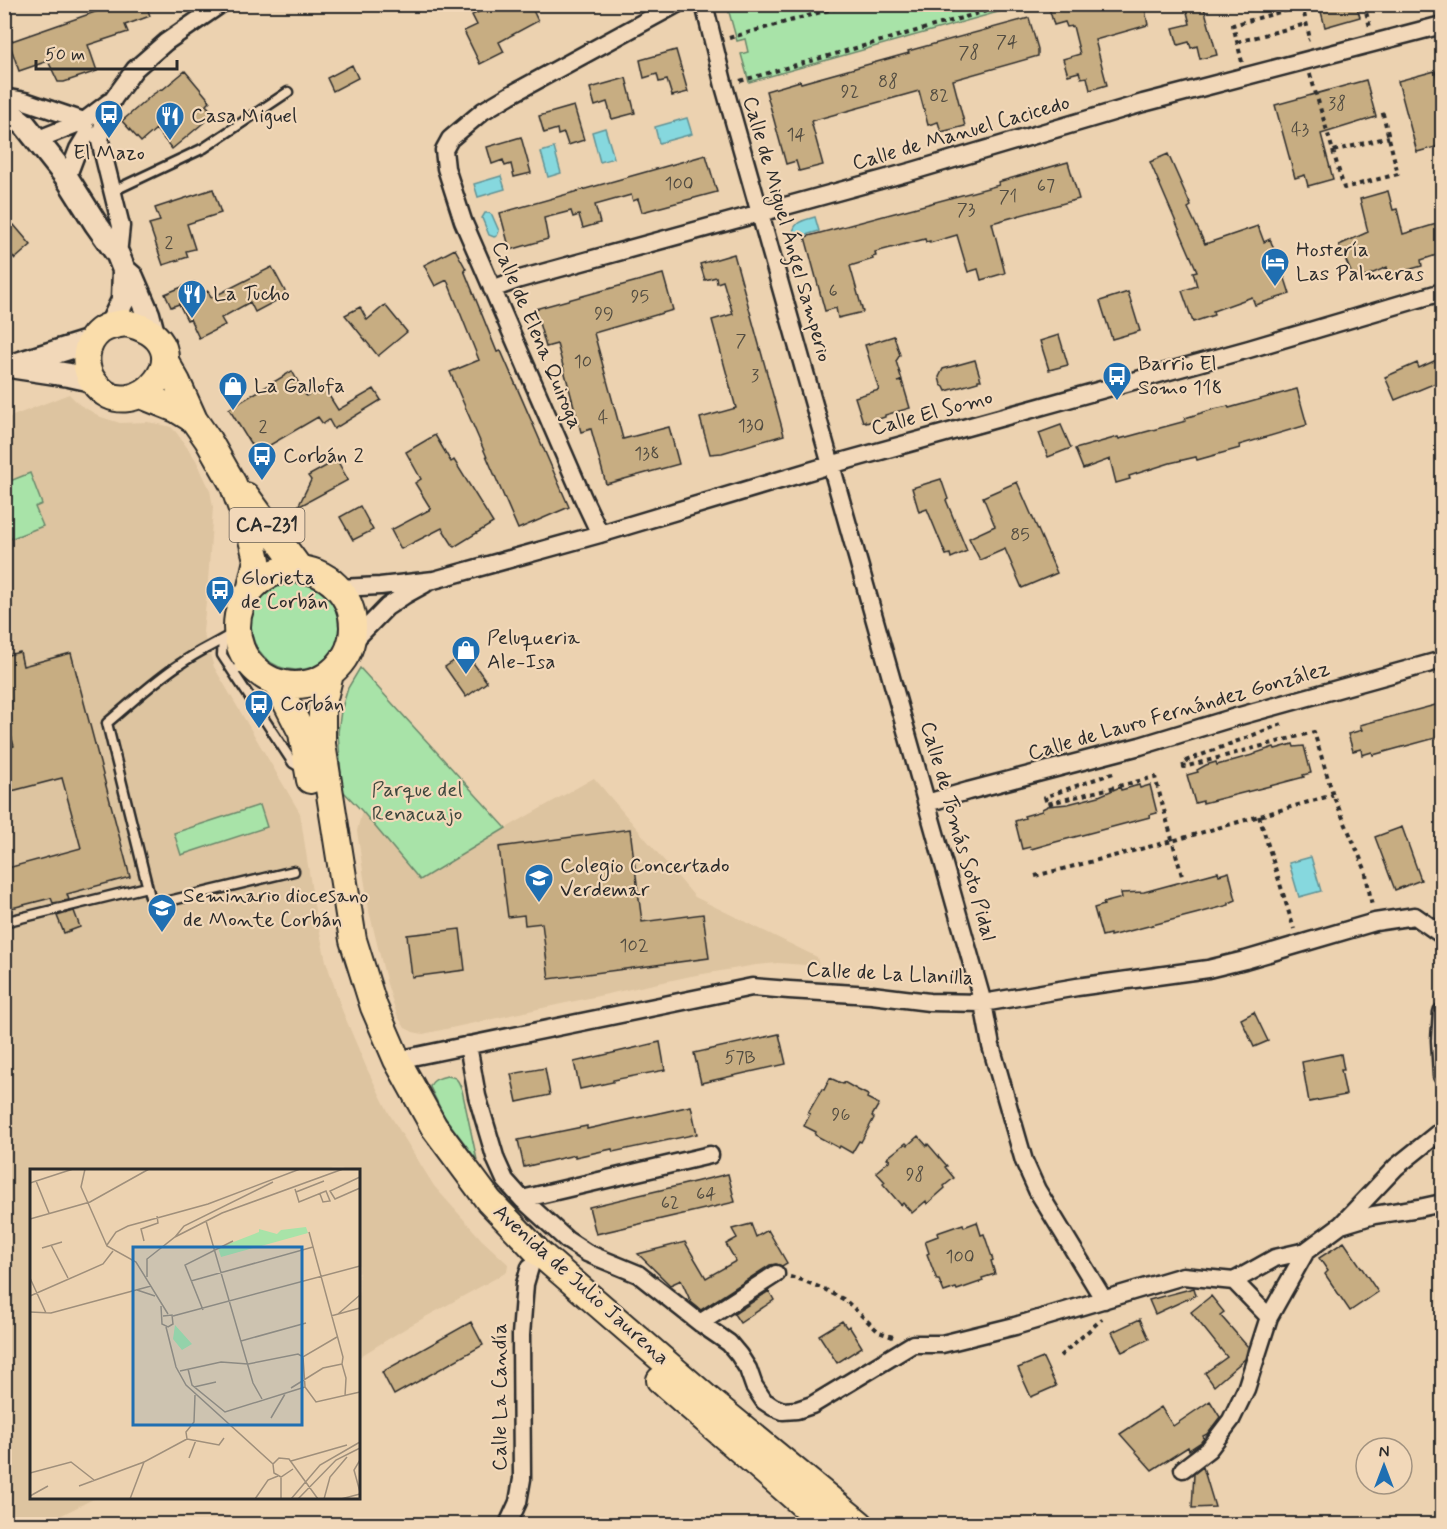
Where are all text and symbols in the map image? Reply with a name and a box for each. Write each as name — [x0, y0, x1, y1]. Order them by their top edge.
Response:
house number: 74 — [996, 30, 1018, 54]
scale bar — [36, 33, 177, 71]
house number: 78 — [959, 41, 979, 65]
text: 50 m — [45, 43, 85, 67]
house number: 88 — [878, 70, 898, 94]
house number: 92 — [841, 80, 859, 104]
house number: 82 — [929, 84, 949, 108]
street label: Calle de Manuel Cacicedo — [849, 89, 1073, 177]
house number: 38 — [1328, 92, 1346, 116]
street label: Calle de Miguel Ángel Samperio — [734, 93, 838, 366]
bus stop icon: El Mazo — [93, 98, 125, 140]
restaurant icon: Casa Miguel — [154, 100, 186, 142]
place label: Casa Miguel — [191, 102, 297, 130]
house number: 43 — [1291, 118, 1309, 142]
house number: 14 — [787, 123, 806, 147]
place label: El Mazo — [73, 139, 145, 167]
house number: 100 — [664, 172, 694, 196]
house number: 67 — [1037, 174, 1055, 198]
house number: 71 — [999, 185, 1017, 209]
house number: 73 — [957, 198, 976, 222]
house number: 2 — [165, 231, 174, 255]
place label: Hostería Las Palmeras — [1296, 236, 1424, 288]
street label: Calle de Elena Quiroga — [485, 237, 589, 433]
hotel icon: Hostería Las Palmeras — [1259, 246, 1291, 288]
restaurant icon: La Tucho — [176, 278, 208, 320]
house number: 6 — [828, 279, 838, 303]
place label: La Tucho — [213, 280, 290, 308]
house number: 95 — [631, 285, 649, 309]
house number: 99 — [594, 302, 614, 326]
house number: 7 — [736, 329, 747, 353]
house number: 10 — [574, 350, 592, 374]
place label: Barrio El Somo 118 — [1138, 350, 1223, 402]
bus stop icon: Barrio El Somo 118 — [1101, 360, 1133, 402]
house number: 3 — [751, 364, 759, 388]
shop icon: La Gallofa — [217, 370, 249, 412]
place label: La Gallofa — [254, 372, 345, 400]
street label: Calle El Somo — [868, 383, 996, 443]
house number: 4 — [598, 406, 608, 430]
house number: 130 — [738, 414, 764, 438]
house number: 2 — [259, 415, 268, 439]
bus stop icon: Corbán 2 — [246, 440, 278, 482]
place label: Corbán 2 — [283, 442, 364, 470]
house number: 138 — [634, 442, 660, 466]
road number: CA-231 — [230, 508, 304, 542]
house number: 85 — [1010, 523, 1030, 547]
place label: Glorieta de Corbán — [241, 564, 328, 616]
bus stop icon: Glorieta de Corbán — [204, 574, 236, 616]
place label: Peluqueria Ale-Isa — [487, 624, 580, 676]
shop icon: Peluqueria Ale-Isa — [450, 634, 482, 676]
street label: Calle de Lauro Fernández González — [1025, 654, 1333, 768]
bus stop icon: Corbán — [243, 688, 275, 730]
place label: Corbán — [280, 690, 344, 718]
street label: Calle de Tomás Soto Pidal — [913, 718, 1003, 944]
park label: Parque del Renacuajo — [371, 776, 463, 828]
place label: Colegio Concertado Verdemar — [560, 852, 729, 904]
school or university icon: Colegio Concertado Verdemar — [523, 862, 555, 904]
place label: Seminario diocesano de Monte Corbán — [183, 882, 368, 934]
school or university icon: Seminario diocesano de Monte Corbán — [146, 892, 178, 934]
house number: 102 — [619, 934, 649, 958]
street label: Calle de La Llanilla — [805, 956, 975, 992]
house number: 57B — [724, 1046, 756, 1070]
house number: 96 — [832, 1103, 850, 1127]
house number: 98 — [906, 1163, 924, 1187]
inset map — [30, 1169, 360, 1499]
house number: 64 — [696, 1182, 716, 1206]
house number: 62 — [661, 1191, 679, 1215]
street label: Avenida de Julio Jaurena — [487, 1198, 675, 1372]
house number: 100 — [945, 1245, 975, 1269]
street label: Calle La Candía — [486, 1323, 514, 1471]
north arrow — [1354, 1436, 1414, 1496]
text: N — [1379, 1442, 1389, 1463]

